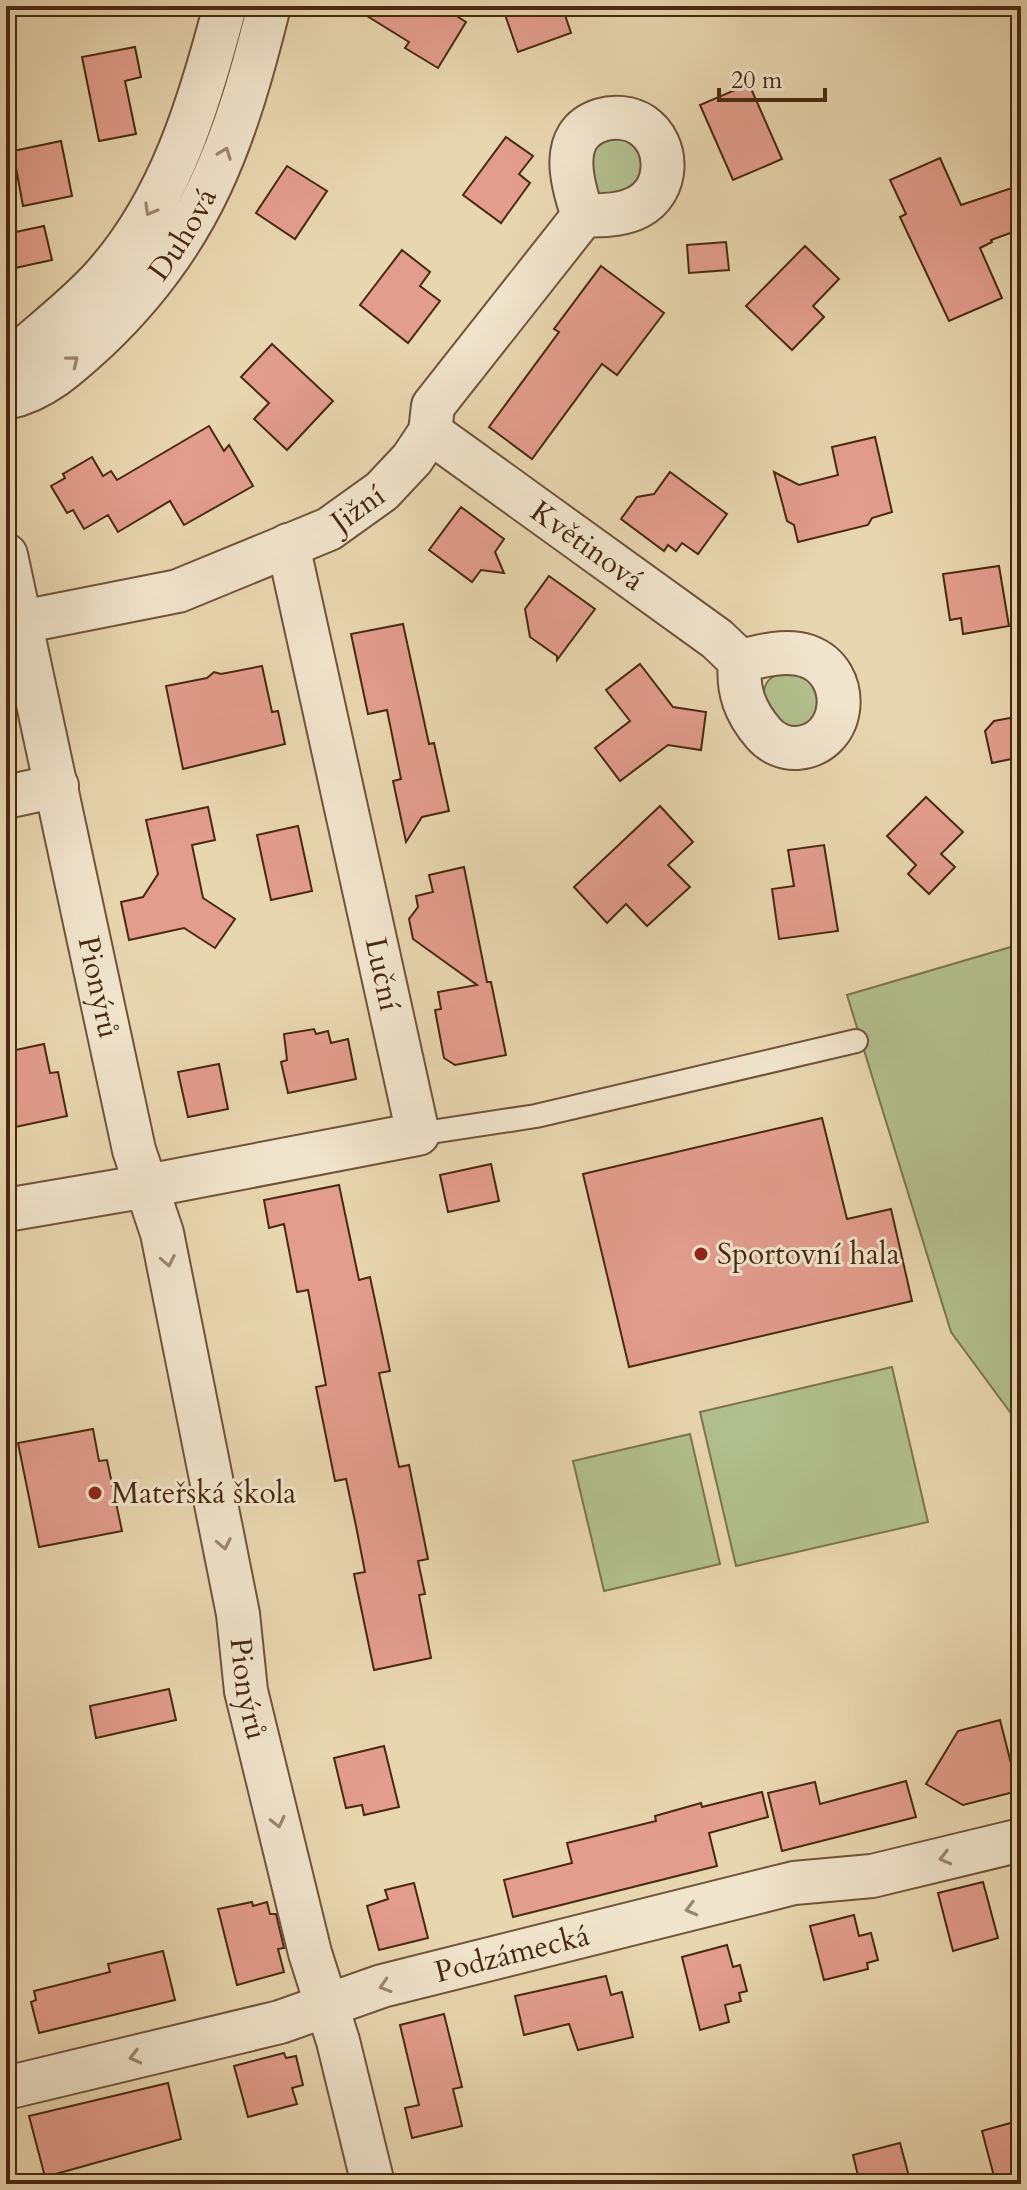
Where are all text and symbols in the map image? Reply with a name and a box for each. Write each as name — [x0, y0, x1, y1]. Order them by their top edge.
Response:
scale bar — [719, 52, 825, 102]
text: 20 m — [731, 64, 783, 97]
one-way arrow — [215, 147, 231, 161]
street label: Duhová — [139, 181, 227, 289]
one-way arrow — [144, 201, 160, 216]
one-way arrow — [64, 356, 78, 371]
street label: Jižní — [320, 475, 393, 544]
street label: Květinová — [522, 491, 652, 601]
street label: Pionýrů — [68, 933, 129, 1042]
street label: Luční — [355, 934, 410, 1014]
place label: Sportovní hala — [717, 1234, 900, 1275]
marker: Sportovní hala — [692, 1245, 710, 1263]
one-way arrow — [159, 1254, 176, 1268]
place label: Mateřská škola — [111, 1473, 296, 1514]
marker: Mateřská škola — [86, 1484, 104, 1502]
one-way arrow — [215, 1536, 232, 1550]
street label: Pionýrů — [220, 1636, 277, 1744]
one-way arrow — [269, 1814, 286, 1828]
one-way arrow — [939, 1849, 953, 1866]
one-way arrow — [684, 1899, 698, 1916]
street label: Podzámecká — [430, 1915, 594, 1993]
one-way arrow — [378, 1977, 392, 1993]
one-way arrow — [128, 2048, 142, 2065]

